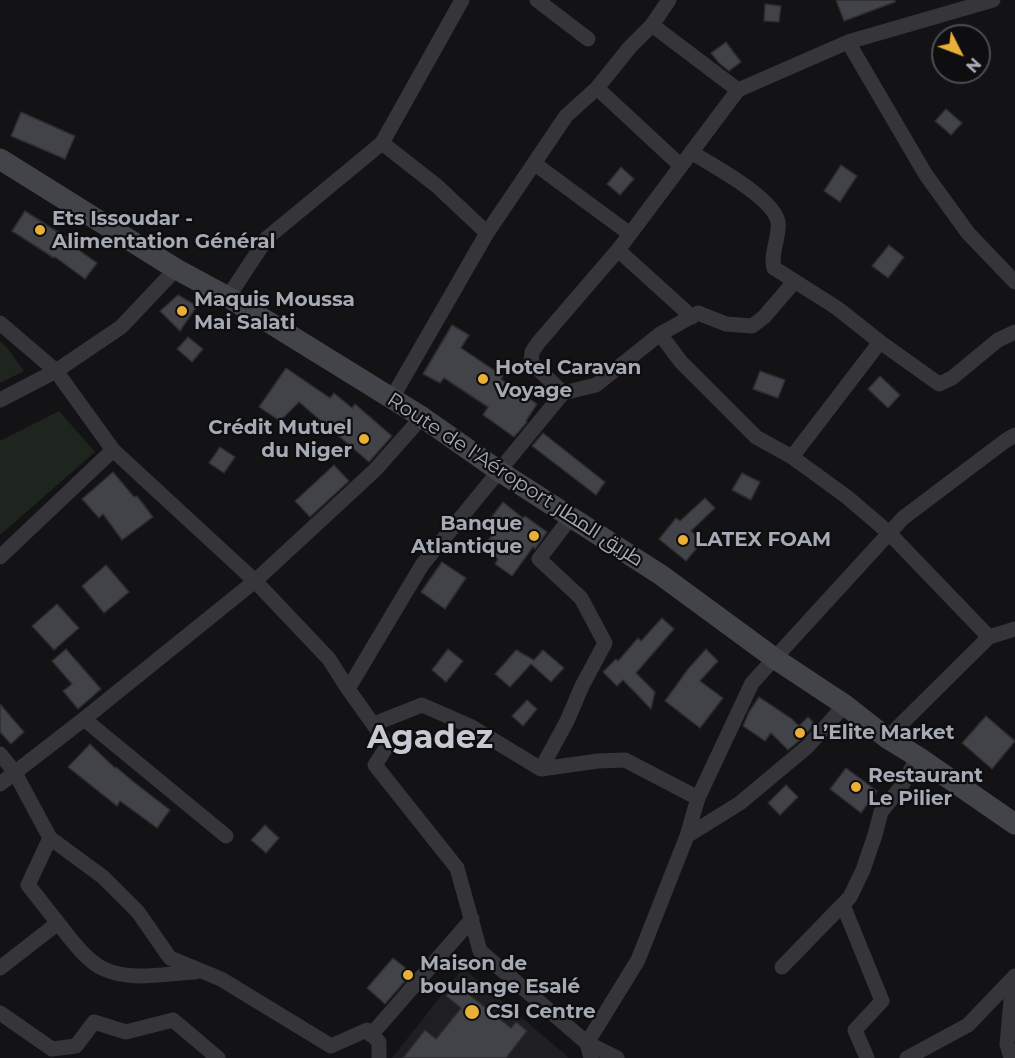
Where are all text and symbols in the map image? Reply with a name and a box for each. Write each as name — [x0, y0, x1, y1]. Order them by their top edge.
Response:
north arrow — [931, 24, 991, 84]
text: N — [962, 54, 985, 76]
place label: Ets Issoudar - Alimentation Général — [52, 207, 276, 254]
marker: Ets Issoudar - Alimentation Général — [33, 223, 47, 237]
place label: Maquis Moussa Mai Salati — [194, 288, 355, 335]
marker: Maquis Moussa Mai Salati — [175, 304, 189, 318]
place label: Hotel Caravan Voyage — [495, 356, 641, 403]
marker: Hotel Caravan Voyage — [476, 372, 490, 386]
street label: Route de l'Aéroport طريق المطار — [382, 388, 648, 572]
place label: Crédit Mutuel du Niger — [208, 416, 352, 463]
marker: Crédit Mutuel du Niger — [357, 432, 371, 446]
place label: Banque Atlantique — [411, 512, 522, 559]
place label: LATEX FOAM — [695, 528, 831, 552]
marker: Banque Atlantique — [527, 529, 541, 543]
marker: LATEX FOAM — [676, 533, 690, 547]
district label: Agadez — [367, 720, 493, 758]
place label: L’Elite Market — [812, 721, 954, 745]
marker: L’Elite Market — [793, 726, 807, 740]
place label: Restaurant Le Pilier — [868, 764, 983, 811]
marker: Restaurant Le Pilier — [849, 780, 863, 794]
place label: Maison de boulange Esalé — [420, 952, 580, 999]
marker: Maison de boulange Esalé — [401, 968, 415, 982]
place label: CSI Centre — [486, 1000, 596, 1024]
marker: CSI Centre — [463, 1003, 481, 1021]

